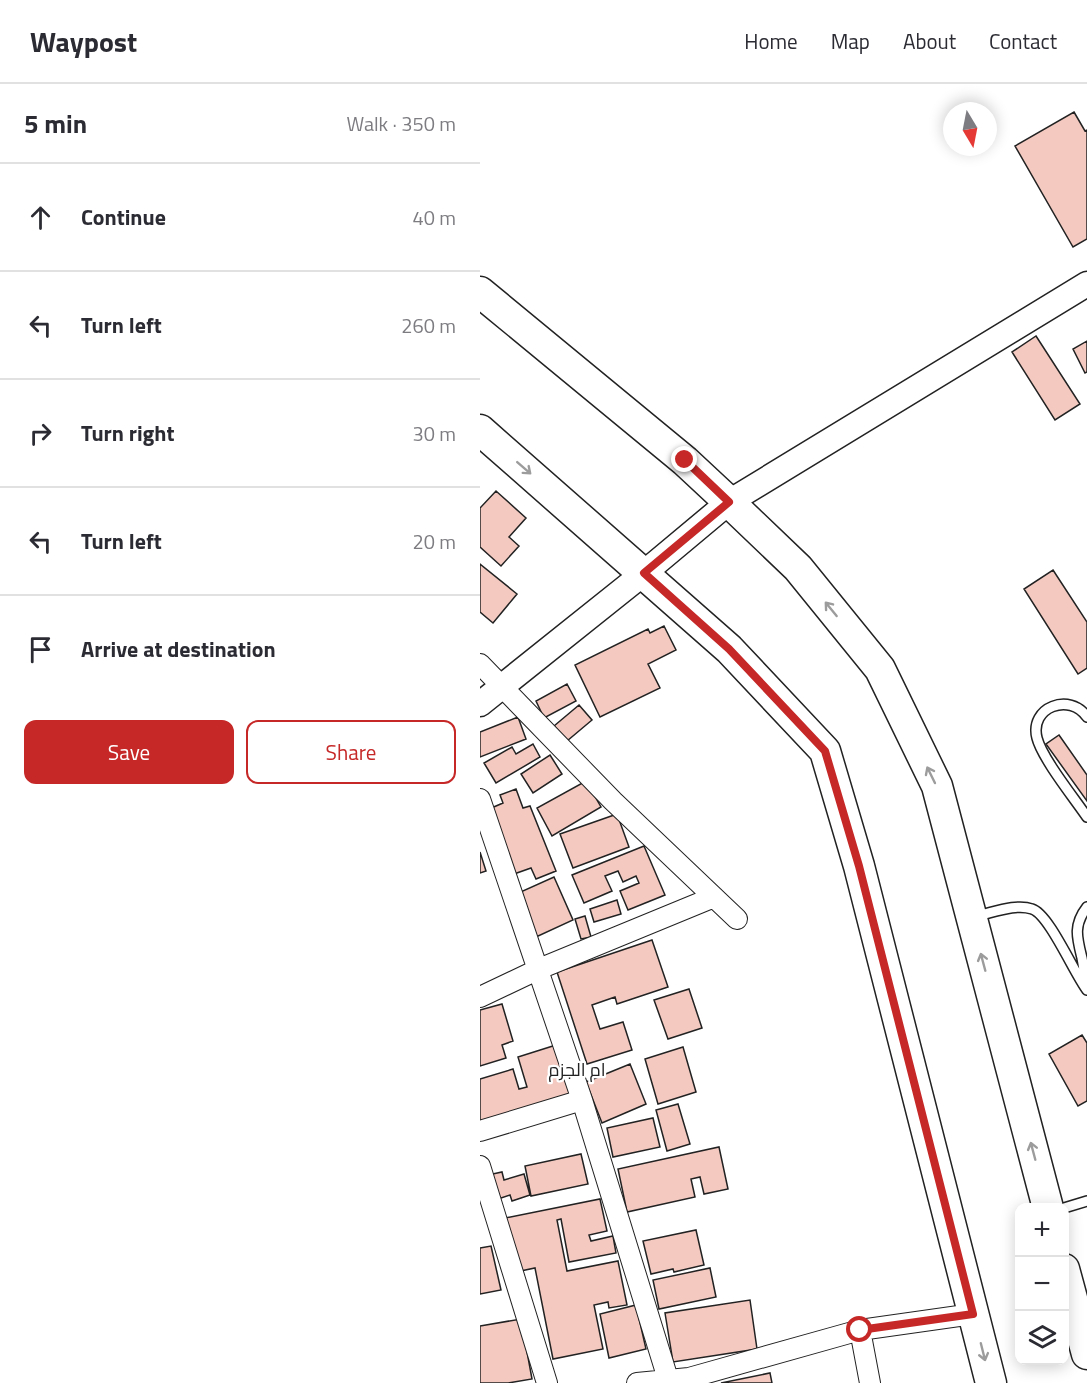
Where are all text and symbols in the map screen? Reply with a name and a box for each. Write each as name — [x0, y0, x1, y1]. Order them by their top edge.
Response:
text: Waypost — [30, 20, 137, 63]
text: Home — [744, 25, 798, 57]
text: Map — [831, 25, 870, 57]
text: About — [903, 25, 956, 57]
text: Contact — [989, 25, 1057, 57]
north arrow — [943, 102, 997, 156]
text: 5 min — [24, 104, 87, 143]
text: Walk · 350 m — [347, 108, 456, 139]
text: Continue — [81, 200, 166, 234]
icon: ahead — [24, 201, 57, 234]
text: 40 m — [412, 202, 456, 233]
text: Turn left — [81, 308, 162, 342]
icon: left — [24, 309, 57, 342]
text: 260 m — [401, 310, 456, 341]
text: Turn right — [81, 416, 175, 450]
icon: right — [24, 417, 57, 450]
text: 30 m — [412, 418, 456, 449]
route end — [671, 446, 697, 472]
one-way arrow — [516, 461, 531, 475]
text: Turn left — [81, 524, 162, 558]
icon: left — [24, 525, 57, 558]
text: 20 m — [412, 526, 456, 557]
one-way arrow — [825, 601, 838, 617]
text: Arrive at destination — [81, 632, 276, 666]
icon: arrive — [24, 633, 57, 666]
button: Save — [24, 720, 234, 784]
button: Share — [246, 720, 456, 784]
one-way arrow — [925, 766, 937, 784]
one-way arrow — [977, 953, 989, 972]
district label: ام الجزم — [548, 1056, 606, 1083]
one-way arrow — [1027, 1142, 1038, 1161]
map controls — [1015, 1203, 1069, 1365]
button: + — [1015, 1203, 1069, 1257]
button: − — [1015, 1257, 1069, 1311]
button: layers — [1015, 1311, 1069, 1365]
route start — [846, 1316, 872, 1342]
one-way arrow — [977, 1342, 989, 1361]

